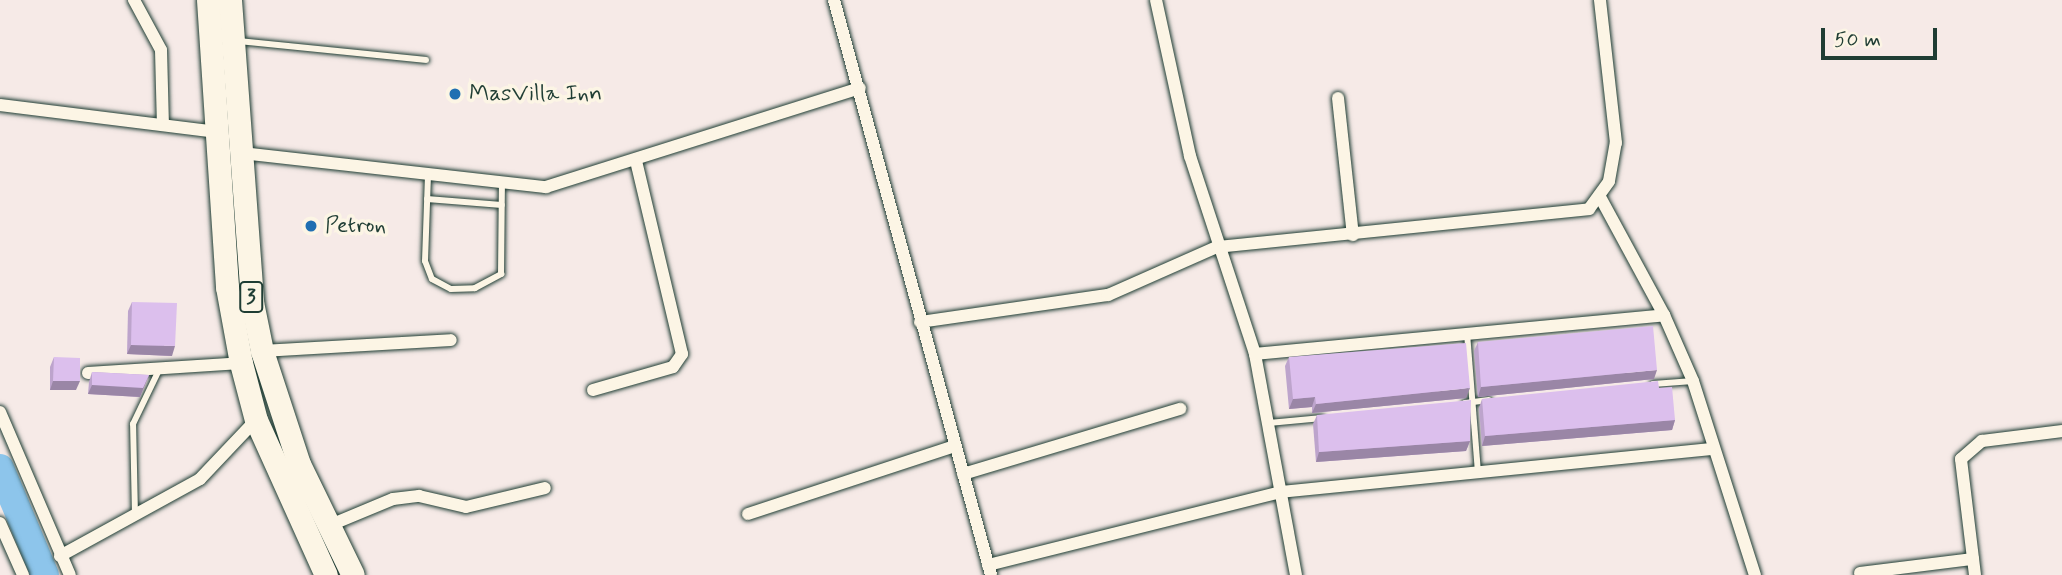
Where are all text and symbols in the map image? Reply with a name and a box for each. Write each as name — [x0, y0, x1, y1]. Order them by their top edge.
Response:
scale bar — [1824, 14, 1940, 58]
text: 50 m — [1834, 26, 1881, 54]
place label: MasVilla Inn — [469, 80, 602, 108]
marker: MasVilla Inn — [447, 86, 463, 102]
place label: Petron — [325, 212, 386, 240]
marker: Petron — [303, 218, 319, 234]
road number: 3 — [239, 280, 263, 314]

